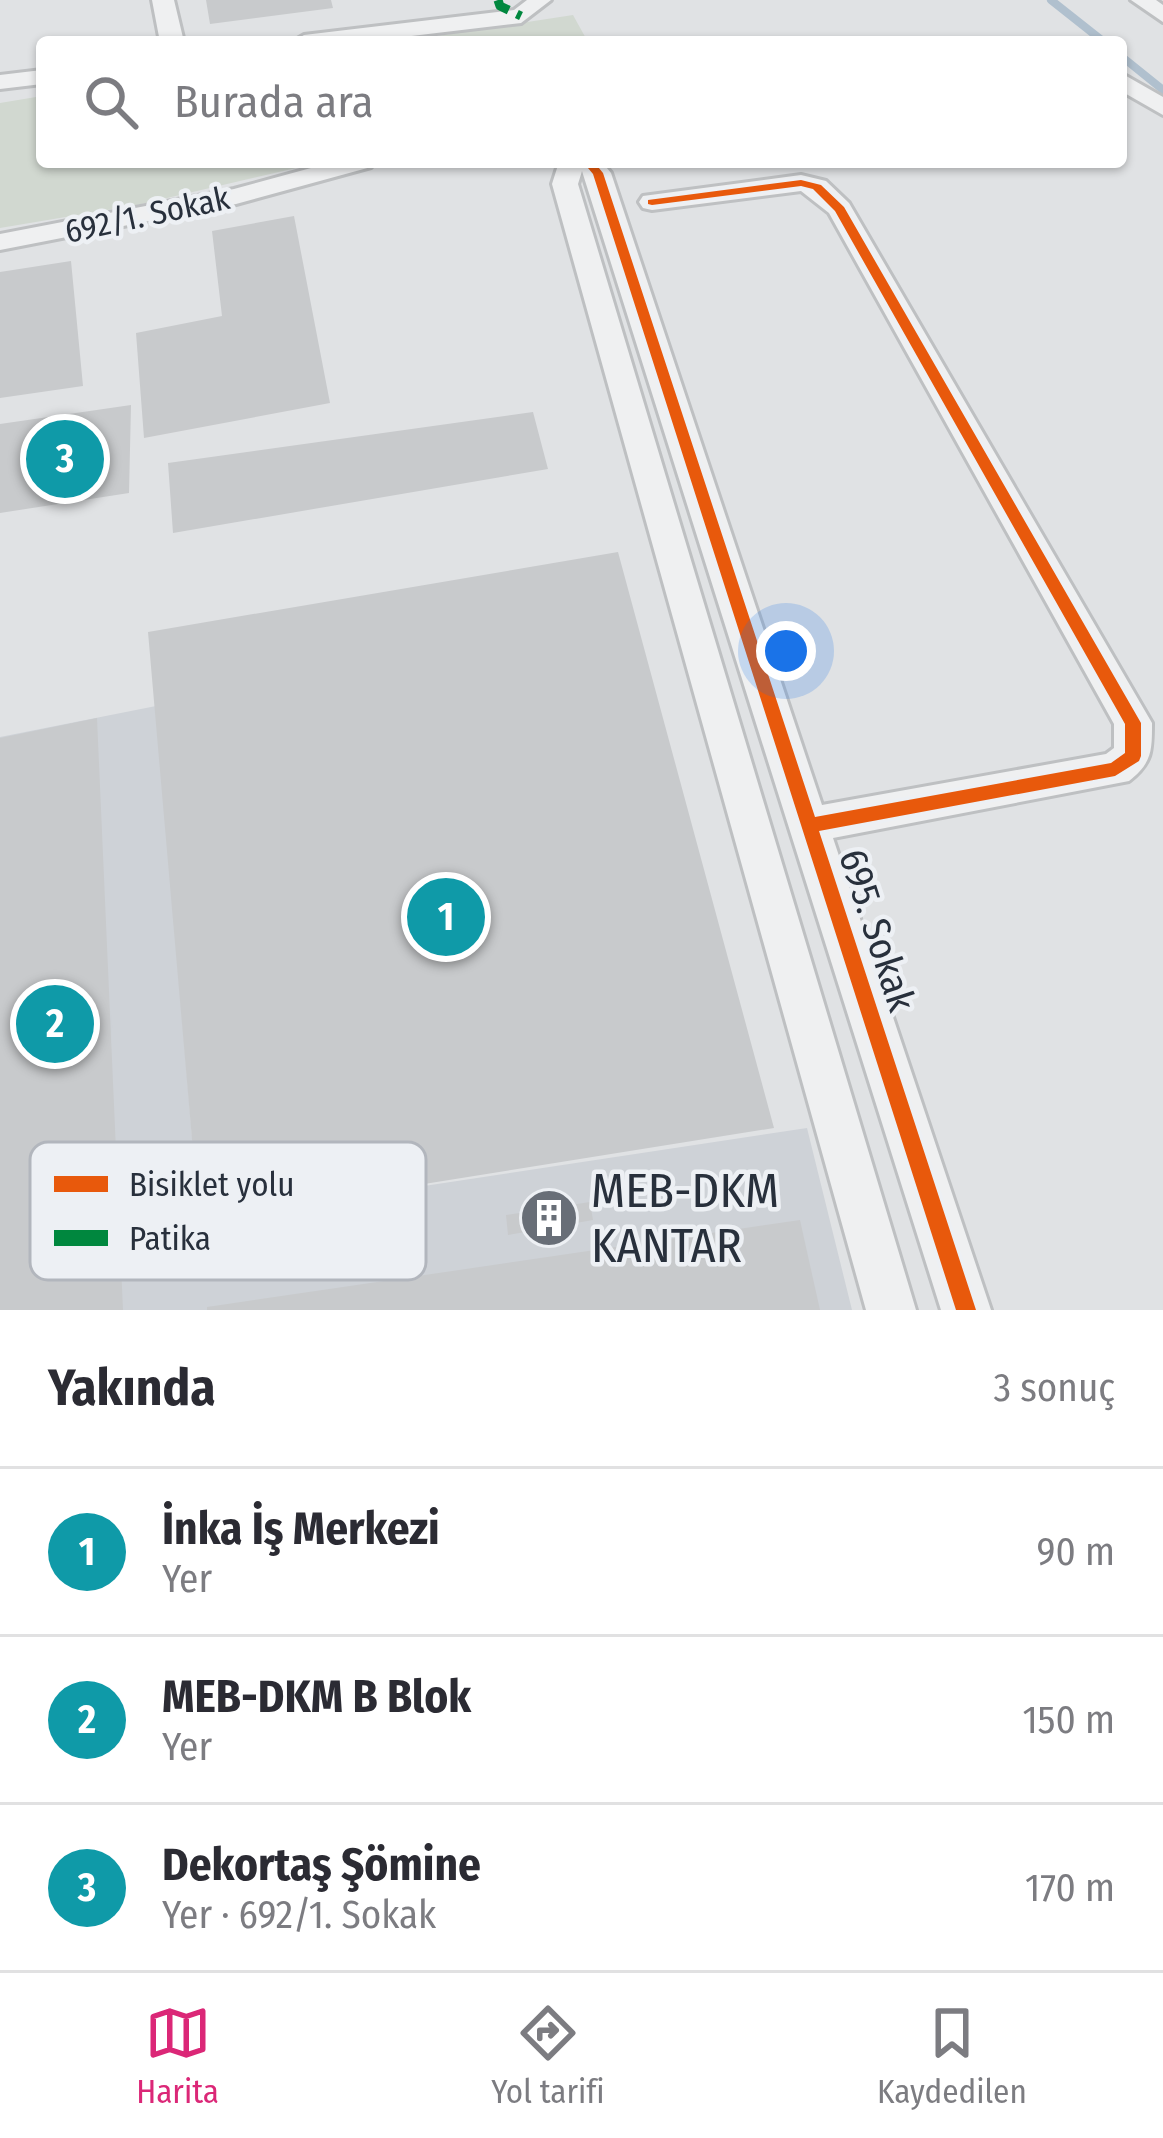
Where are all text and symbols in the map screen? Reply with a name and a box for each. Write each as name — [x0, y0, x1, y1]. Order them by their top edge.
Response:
search box — [36, 36, 1127, 168]
icon: search — [78, 69, 144, 135]
text: Burada ara — [174, 75, 374, 129]
street label: 692/1. Sokak — [61, 178, 234, 252]
pin: 3 — [26, 414, 104, 504]
your location — [756, 621, 816, 681]
street label: 695. Sokak — [829, 843, 925, 1018]
pin: 1 — [407, 872, 485, 962]
pin: 2 — [16, 979, 94, 1069]
legend — [30, 1142, 426, 1280]
place label: MEB-DKM KANTAR — [591, 1162, 779, 1275]
text: Bisiklet yolu — [129, 1165, 294, 1205]
building icon: MEB-DKM KANTAR — [518, 1187, 580, 1249]
text: Patika — [129, 1219, 211, 1259]
text: Yakında — [48, 1357, 216, 1419]
text: 3 sonuç — [993, 1365, 1115, 1411]
text: İnka İş Merkezi — [162, 1502, 440, 1556]
text: 1 — [79, 1529, 95, 1575]
text: 90 m — [1037, 1529, 1115, 1575]
text: Yer — [162, 1556, 212, 1602]
text: MEB-DKM B Blok — [162, 1670, 471, 1724]
text: 2 — [78, 1697, 96, 1743]
text: 150 m — [1022, 1697, 1115, 1743]
text: Yer — [162, 1724, 212, 1770]
text: Dekortaş Şömine — [162, 1838, 481, 1892]
text: 3 — [78, 1865, 96, 1911]
text: 170 m — [1025, 1865, 1115, 1911]
text: Yer · 692/1. Sokak — [162, 1892, 436, 1938]
tab: Harita — [136, 2000, 219, 2112]
tab: Yol tarifi — [491, 2000, 605, 2112]
tab: Kaydedilen — [877, 2000, 1027, 2112]

